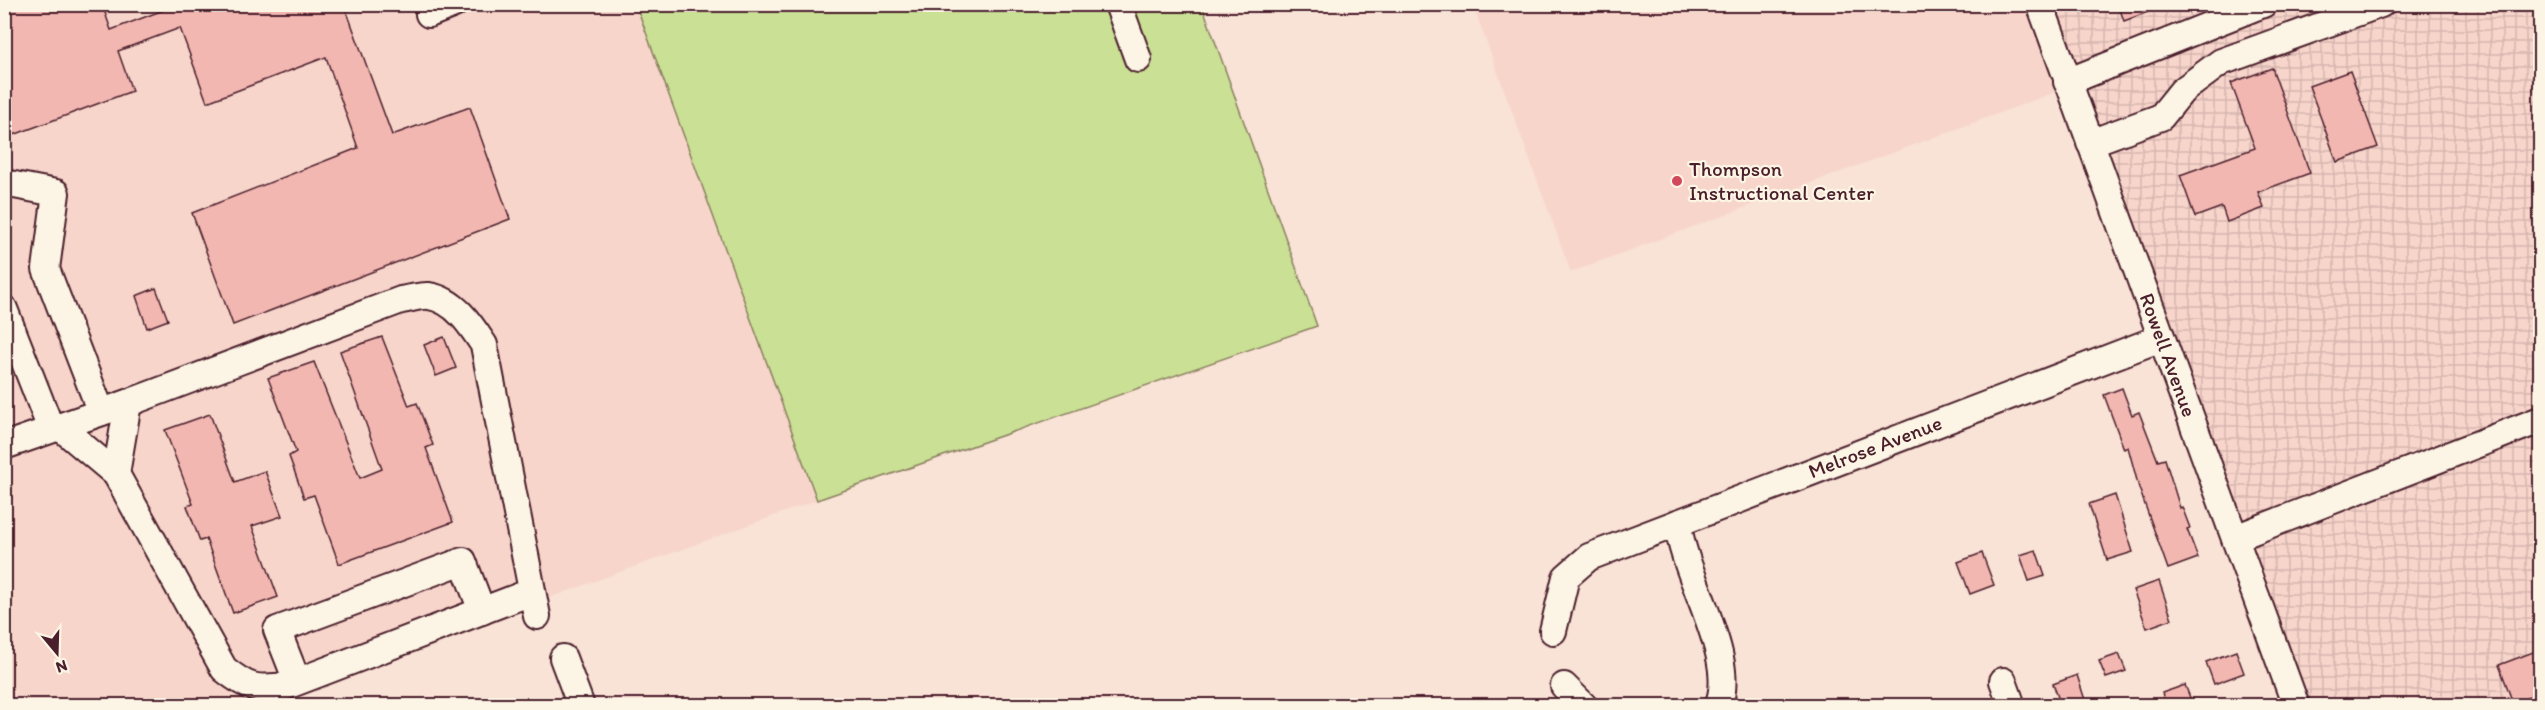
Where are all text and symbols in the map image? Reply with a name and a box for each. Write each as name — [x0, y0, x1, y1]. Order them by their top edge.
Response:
place label: Thompson Instructional Center — [1689, 156, 1874, 205]
marker: Thompson Instructional Center — [1670, 174, 1684, 188]
street label: Rowell Avenue — [2134, 289, 2202, 420]
street label: Melrose Avenue — [1805, 410, 1945, 483]
north arrow — [27, 623, 87, 683]
text: N — [54, 656, 70, 677]

